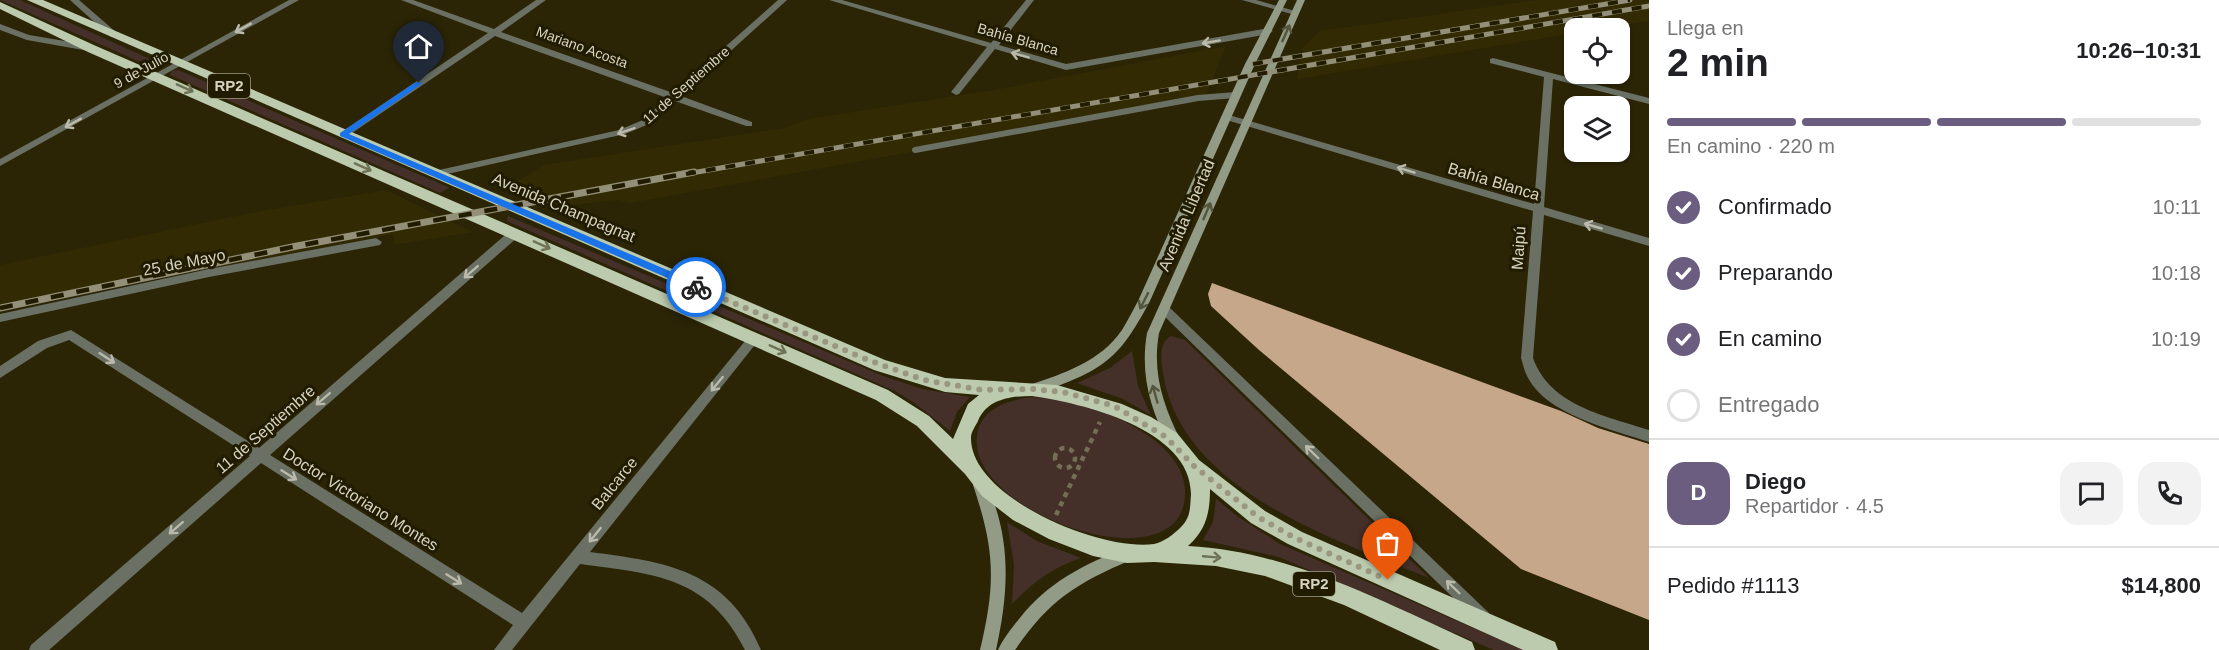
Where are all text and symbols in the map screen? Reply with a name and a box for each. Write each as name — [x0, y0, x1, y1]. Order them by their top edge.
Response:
text: Llega en — [1667, 17, 1744, 39]
map controls — [1564, 18, 1630, 162]
button: locate — [1564, 18, 1630, 84]
street label: Bahía Blanca — [976, 20, 1060, 58]
pin — [393, 21, 444, 83]
one-way arrow — [235, 23, 253, 34]
street label: Mariano Acosta — [534, 23, 630, 71]
one-way arrow — [1281, 25, 1292, 43]
icon: home — [402, 30, 435, 63]
one-way arrow — [1202, 37, 1222, 48]
text: 10:26–10:31 — [2076, 38, 2201, 63]
text: 2 min — [1667, 41, 1769, 84]
street label: 11 de Septiembre — [639, 43, 733, 127]
street label: 9 de Julio — [111, 48, 171, 92]
one-way arrow — [1011, 49, 1030, 61]
road number: RP2 — [208, 74, 250, 98]
one-way arrow — [175, 83, 193, 95]
button: layers — [1564, 96, 1630, 162]
one-way arrow — [65, 117, 82, 129]
one-way arrow — [617, 126, 636, 137]
text: En camino · 220 m — [1667, 135, 1835, 157]
street label: Avenida Libertad — [1155, 157, 1218, 274]
street label: Bahía Blanca — [1446, 159, 1542, 204]
one-way arrow — [354, 161, 372, 173]
one-way arrow — [1397, 164, 1416, 175]
street label: Avenida Champagnat — [490, 170, 638, 246]
icon: check — [1667, 191, 1700, 224]
text: Confirmado — [1718, 194, 1832, 219]
text: 10:11 — [2152, 196, 2201, 218]
one-way arrow — [1202, 203, 1213, 221]
one-way arrow — [1584, 220, 1603, 231]
street label: Maipú — [1508, 226, 1528, 270]
one-way arrow — [532, 240, 550, 251]
street label: 25 de Mayo — [141, 246, 227, 279]
courier — [666, 257, 726, 317]
icon: check — [1667, 257, 1700, 290]
text: Preparando — [1718, 260, 1833, 285]
text: 10:18 — [2151, 262, 2201, 284]
one-way arrow — [463, 265, 479, 278]
icon: bike — [680, 271, 713, 304]
one-way arrow — [1138, 291, 1149, 309]
icon: check — [1667, 323, 1700, 356]
text: En camino — [1718, 326, 1822, 351]
text: 10:19 — [2151, 328, 2201, 350]
one-way arrow — [769, 344, 787, 355]
one-way arrow — [98, 352, 115, 364]
one-way arrow — [711, 375, 724, 391]
street label: 11 de Septiembre — [213, 382, 318, 477]
one-way arrow — [1149, 385, 1160, 404]
one-way arrow — [316, 392, 331, 406]
text: Entregado — [1718, 392, 1820, 417]
street label: Doctor Victoriano Montes — [280, 445, 441, 554]
one-way arrow — [1305, 445, 1320, 459]
street label: Balcarce — [588, 454, 641, 513]
button: chat — [2060, 462, 2123, 525]
button: phone — [2138, 462, 2201, 525]
one-way arrow — [280, 469, 297, 481]
text: Diego — [1745, 469, 1806, 494]
text: D — [1691, 480, 1706, 505]
text: Repartidor · 4.5 — [1745, 495, 1884, 517]
pin — [1362, 518, 1413, 580]
one-way arrow — [169, 521, 184, 535]
one-way arrow — [588, 527, 601, 543]
icon: bag — [1371, 527, 1404, 560]
one-way arrow — [1201, 552, 1221, 563]
road number: RP2 — [1293, 572, 1335, 596]
one-way arrow — [445, 573, 462, 585]
text: Pedido #1113 — [1667, 573, 1800, 598]
text: $14,800 — [2121, 573, 2201, 598]
one-way arrow — [1445, 580, 1460, 595]

